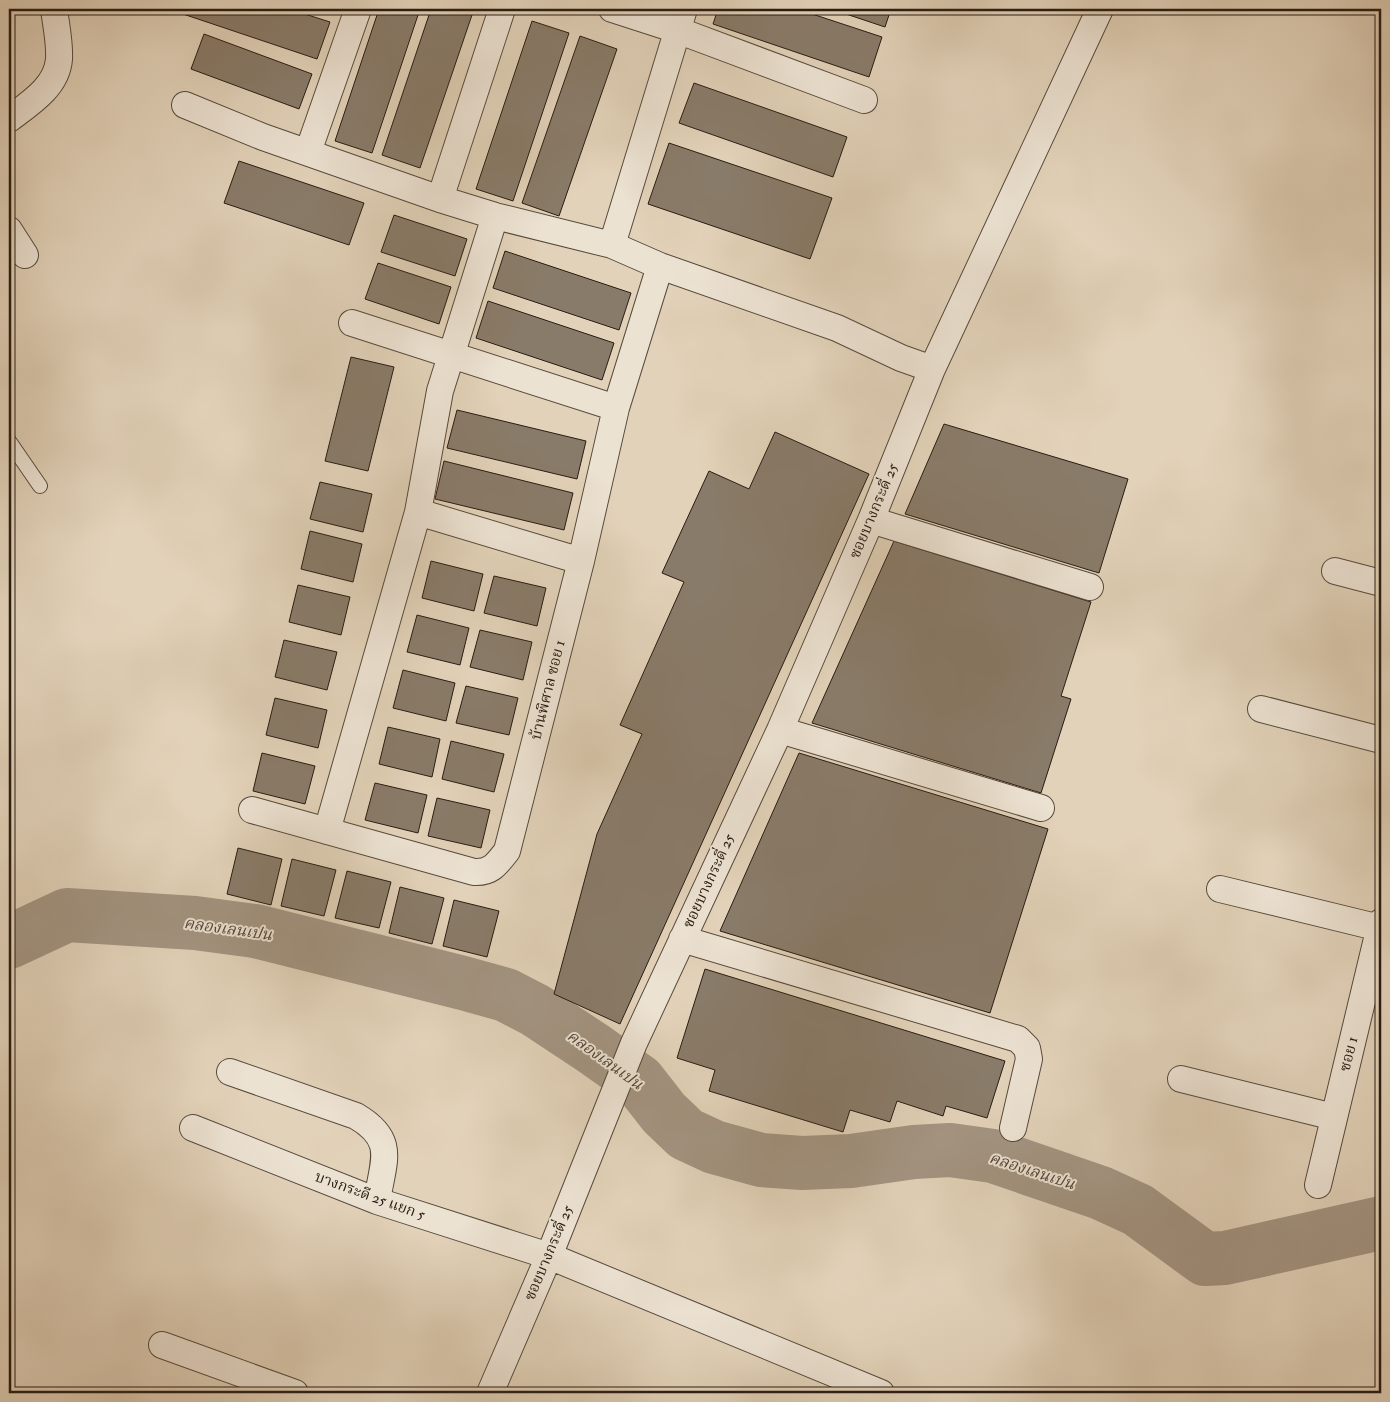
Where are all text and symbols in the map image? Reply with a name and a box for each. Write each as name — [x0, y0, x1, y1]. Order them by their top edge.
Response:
street label: ซอยบางกระดี่ 25 — [844, 459, 903, 562]
street label: บ้านพิศาล ซอย 1 — [526, 638, 570, 742]
street label: ซอยบางกระดี่ 25 — [677, 830, 739, 931]
water label: คลองเลนเปน — [183, 913, 274, 945]
water label: คลองเลนเปน — [563, 1026, 647, 1094]
street label: ซอย 1 — [1336, 1035, 1362, 1073]
water label: คลองเลนเปน — [987, 1148, 1078, 1194]
street label: บางกระดี 25 แยก 5 — [312, 1167, 428, 1225]
street label: ซอยบางกระดี่ 25 — [519, 1201, 578, 1304]

